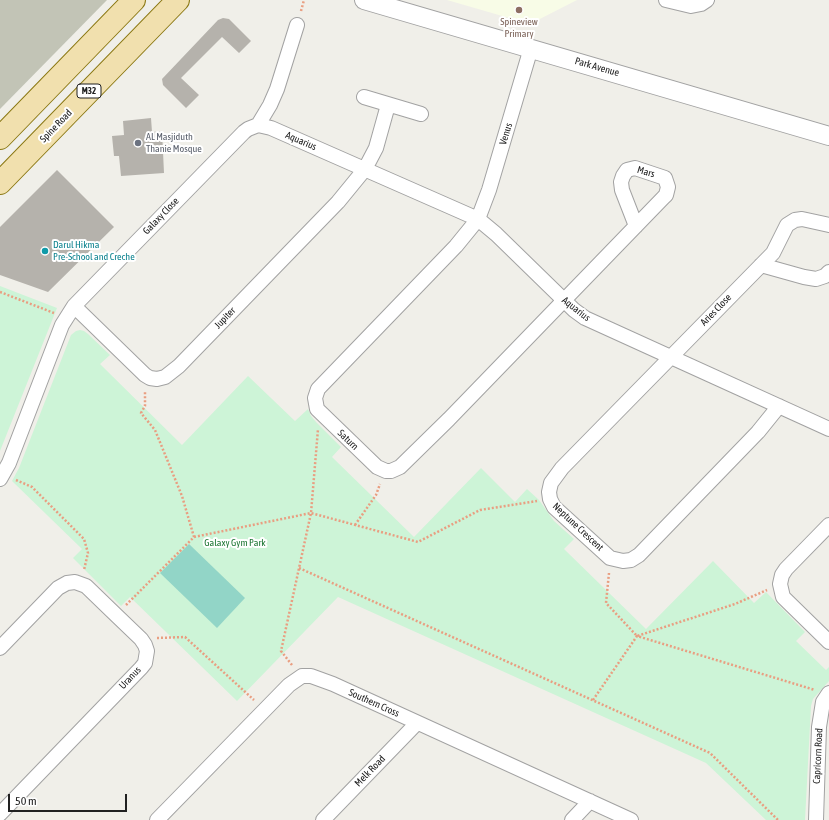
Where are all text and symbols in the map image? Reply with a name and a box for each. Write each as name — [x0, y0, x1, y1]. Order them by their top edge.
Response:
marker: Spineview Primary — [514, 5, 524, 15]
place label: Spineview Primary — [500, 16, 538, 40]
street label: Park Avenue — [573, 55, 621, 79]
road number: M32 — [77, 84, 101, 98]
street label: Spine Road — [37, 107, 75, 145]
street label: Venus — [497, 122, 515, 146]
street label: Aquarius — [284, 129, 318, 153]
place label: AL Masjiduth Thanie Mosque — [146, 131, 202, 154]
marker: AL Masjiduth Thanie Mosque — [133, 138, 143, 148]
street label: Mars — [636, 164, 656, 180]
street label: Galaxy Close — [140, 195, 182, 237]
place label: Darul Hikma Pre-School and Creche — [53, 239, 135, 262]
marker: Darul Hikma Pre-School and Creche — [40, 246, 50, 256]
street label: Aries Close — [698, 292, 734, 328]
street label: Aquarius — [559, 294, 593, 324]
street label: Jupiter — [212, 305, 238, 331]
street label: Saturn — [335, 427, 361, 453]
street label: Neptune Crescent — [550, 500, 606, 554]
park label: Galaxy Gym Park — [204, 537, 266, 549]
street label: Uranus — [117, 664, 143, 692]
street label: Southern Cross — [347, 686, 401, 720]
street label: Capricorn Road — [811, 728, 825, 784]
street label: Melk Road — [352, 753, 388, 789]
scale bar — [10, 786, 129, 812]
text: 50 m — [15, 794, 37, 808]

